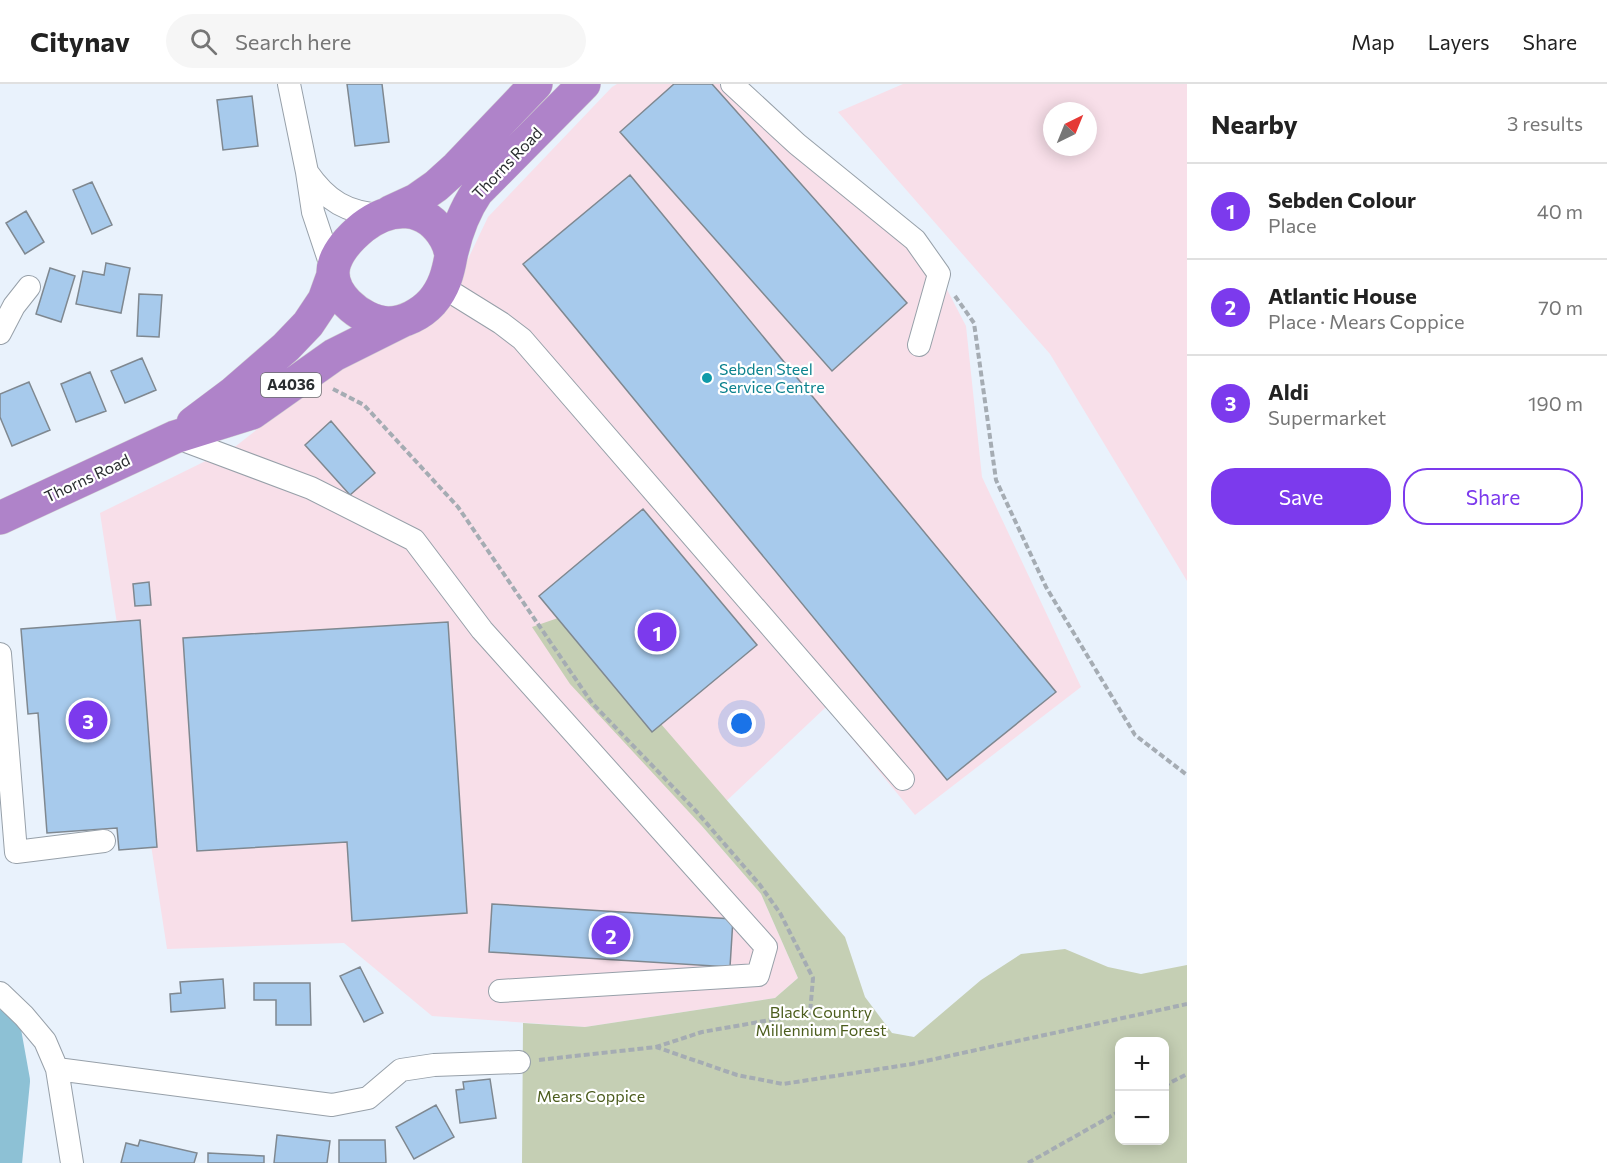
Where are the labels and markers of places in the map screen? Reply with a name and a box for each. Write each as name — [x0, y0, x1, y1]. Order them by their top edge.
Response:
place label: Sebden Steel Service Centre — [719, 359, 825, 396]
marker: Sebden Steel Service Centre — [700, 371, 714, 385]
pin: 1 — [638, 610, 676, 654]
pin: 3 — [68, 698, 107, 742]
pin: 2 — [592, 912, 630, 958]

